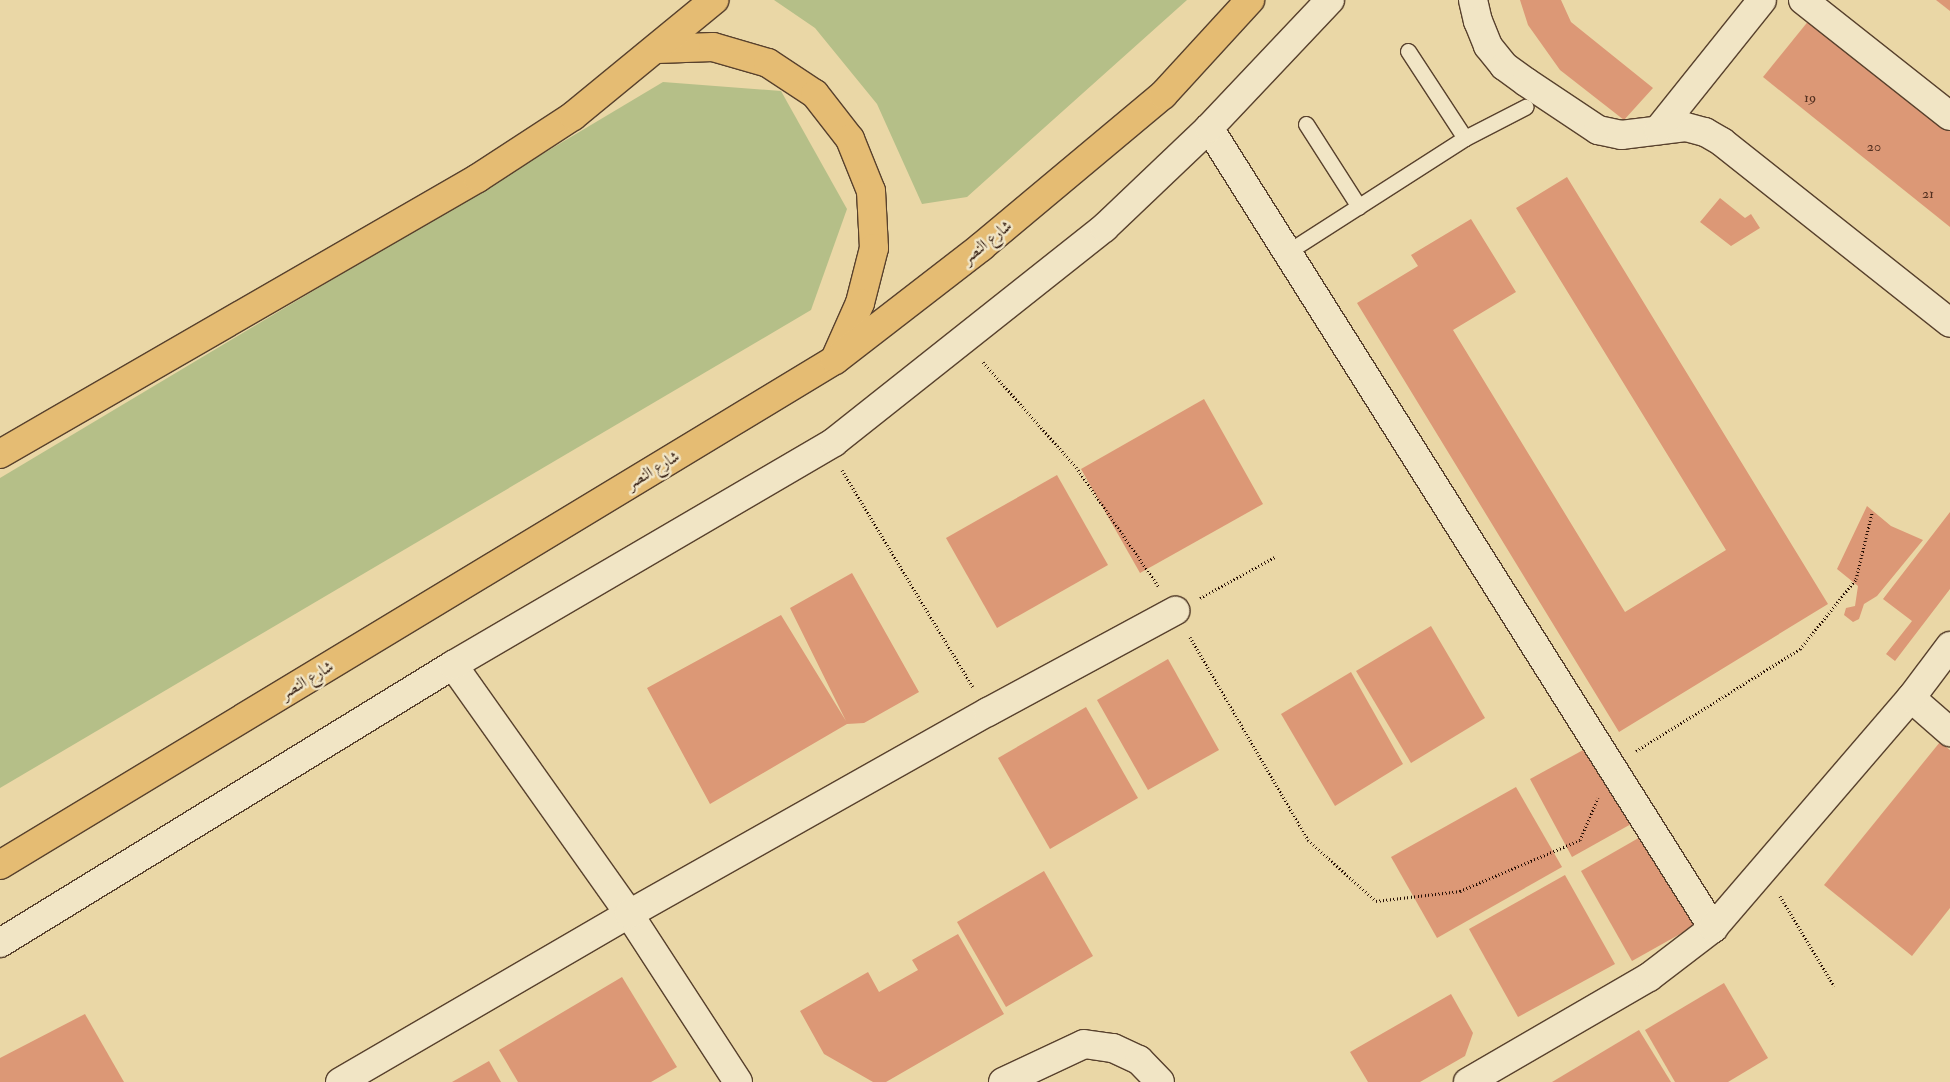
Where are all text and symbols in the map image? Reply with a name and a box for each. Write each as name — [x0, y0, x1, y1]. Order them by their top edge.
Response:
house number: 19 — [1804, 90, 1816, 106]
house number: 20 — [1867, 139, 1881, 155]
house number: 21 — [1922, 186, 1934, 202]
street label: شارع النصر — [958, 216, 1016, 268]
street label: شارع النصر — [623, 447, 683, 493]
street label: شارع النصر — [277, 657, 337, 703]

